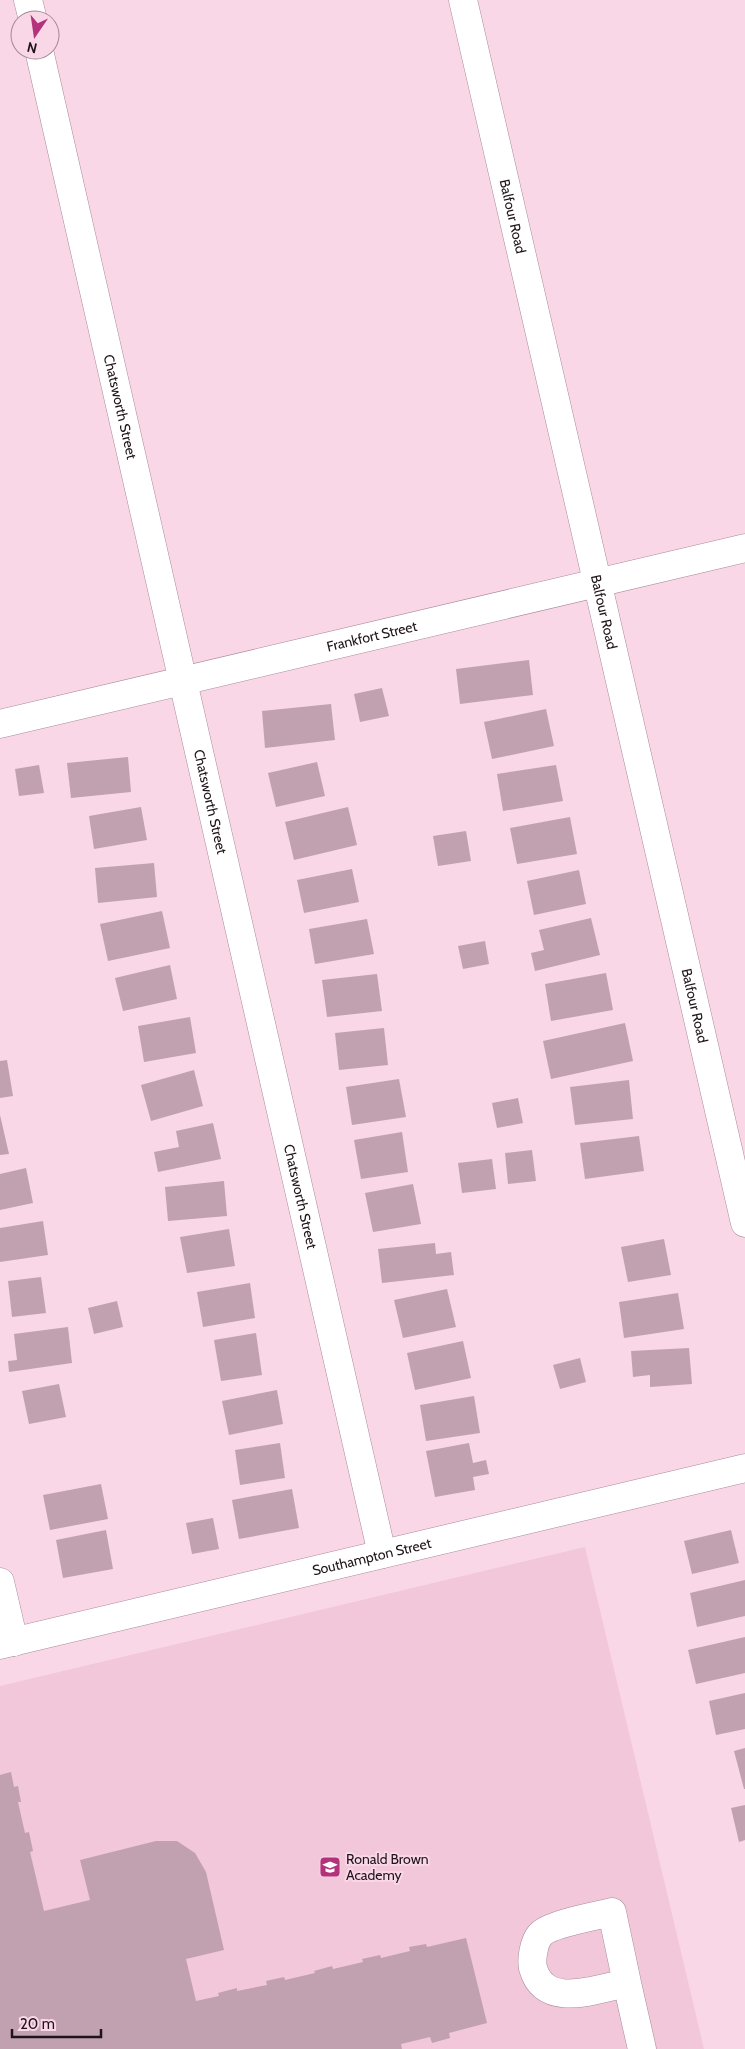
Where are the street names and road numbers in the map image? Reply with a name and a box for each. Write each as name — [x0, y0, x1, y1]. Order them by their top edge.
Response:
street label: Balfour Road — [496, 177, 530, 255]
street label: Chatsworth Street — [100, 353, 141, 461]
street label: Balfour Road — [587, 573, 621, 651]
street label: Frankfort Street — [325, 617, 419, 656]
street label: Chatsworth Street — [190, 748, 231, 856]
street label: Balfour Road — [678, 967, 712, 1045]
street label: Chatsworth Street — [280, 1142, 321, 1251]
street label: Southampton Street — [310, 1534, 433, 1580]

